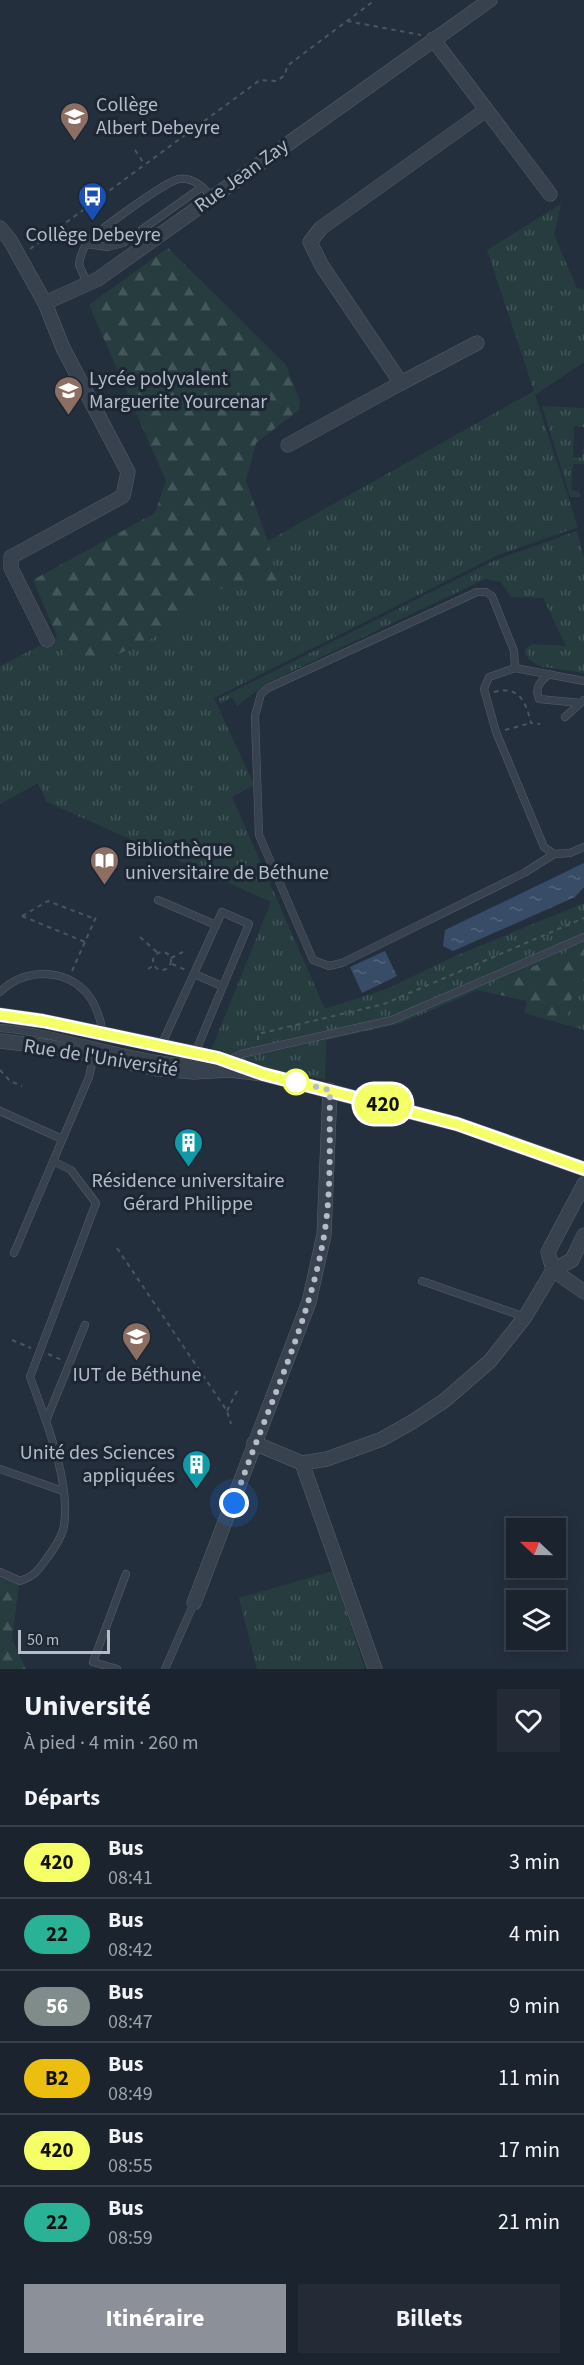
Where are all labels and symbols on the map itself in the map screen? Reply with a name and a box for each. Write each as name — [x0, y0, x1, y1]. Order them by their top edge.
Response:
place label: Collège Albert Debeyre — [96, 91, 220, 142]
school or university icon: Collège Albert Debeyre — [59, 100, 91, 142]
street label: Rue Jean Zay — [189, 132, 295, 220]
bus stop icon: Collège Debeyre — [77, 180, 109, 222]
place label: Collège Debeyre — [25, 221, 161, 249]
place label: Lycée polyvalent Marguerite Yourcenar — [89, 365, 267, 416]
school or university icon: Lycée polyvalent Marguerite Yourcenar — [52, 374, 84, 416]
place label: Bibliothèque universitaire de Béthune — [125, 836, 329, 887]
library icon: Bibliothèque universitaire de Béthune — [88, 844, 120, 886]
street label: Rue de l'Université — [22, 1032, 180, 1084]
unlabelled marker — [283, 1069, 309, 1095]
line badge: 420 — [348, 1084, 418, 1124]
building icon: Résidence universitaire Gérard Philippe — [172, 1126, 204, 1168]
place label: Résidence universitaire Gérard Philippe — [91, 1167, 285, 1218]
school or university icon: IUT de Béthune — [121, 1320, 153, 1362]
place label: IUT de Béthune — [73, 1361, 201, 1389]
place label: Unité des Sciences appliquées — [20, 1439, 175, 1490]
building icon: Unité des Sciences appliquées — [180, 1448, 212, 1490]
your location — [219, 1488, 249, 1518]
north arrow — [506, 1518, 566, 1578]
scale bar — [18, 1627, 110, 1654]

